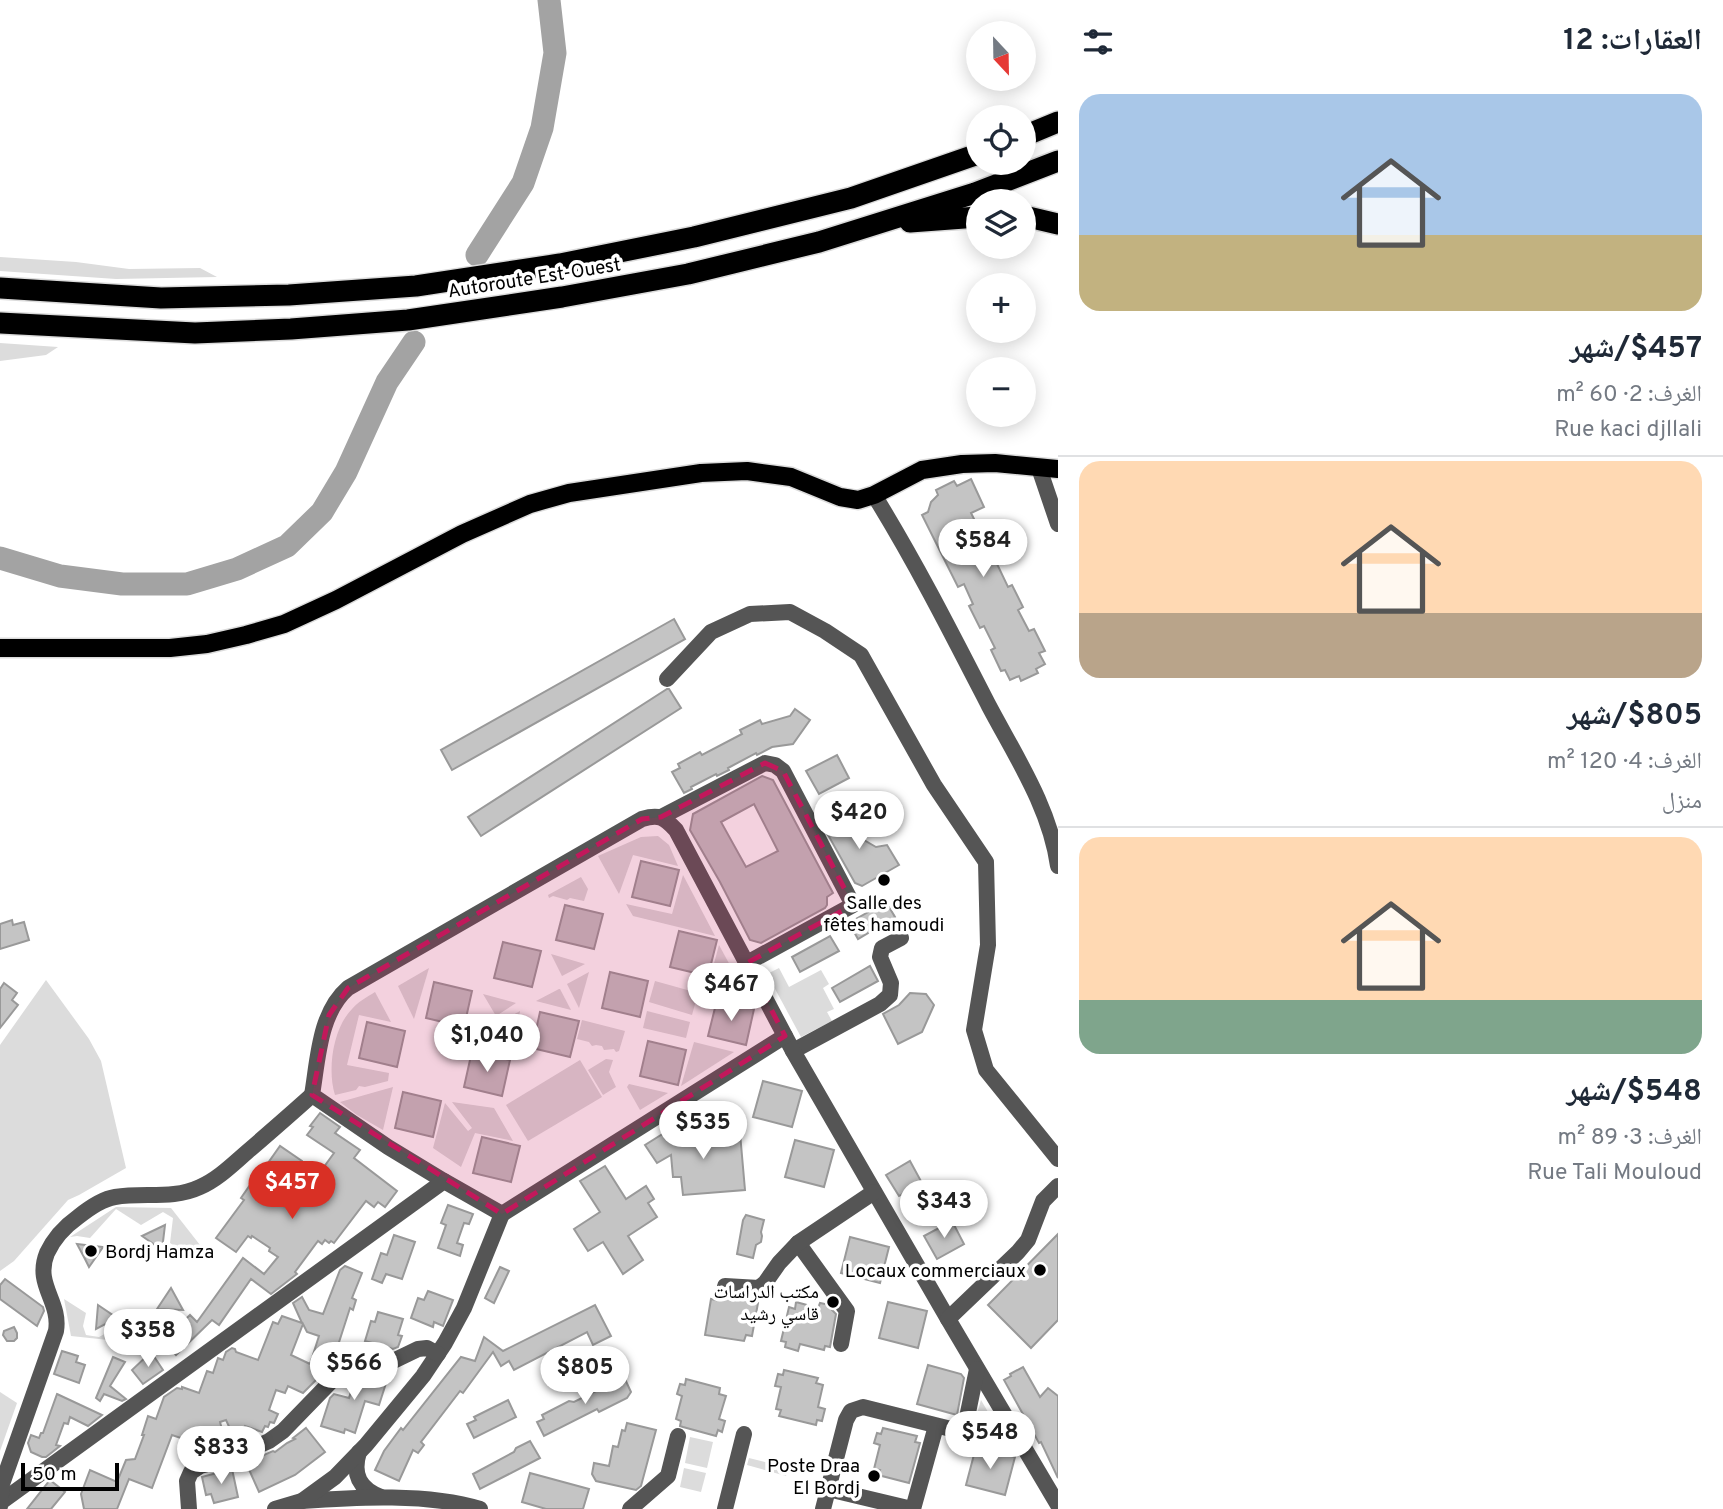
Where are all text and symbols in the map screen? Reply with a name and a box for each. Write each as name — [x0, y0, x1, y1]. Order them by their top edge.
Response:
north arrow — [966, 21, 1036, 91]
map controls — [966, 21, 1036, 427]
icon: filters — [1079, 23, 1117, 61]
text: العقارات: 12 — [1563, 23, 1702, 60]
button: locate — [966, 105, 1036, 175]
icon: home — [1328, 140, 1454, 266]
button: layers — [966, 189, 1036, 259]
street label: Autoroute Est-Ouest — [446, 253, 623, 305]
button: + — [966, 273, 1036, 343]
text: $457/شهر — [1570, 331, 1702, 368]
button: − — [966, 357, 1036, 427]
text: الغرف: 2 · 60 m² — [1556, 381, 1702, 410]
text: Rue kaci djllali — [1554, 416, 1702, 445]
icon: home — [1328, 506, 1454, 632]
pin: $584 — [942, 520, 1024, 579]
text: $584 — [954, 527, 1012, 556]
text: $805/شهر — [1567, 698, 1702, 735]
text: الغرف: 4 · 120 m² — [1547, 748, 1702, 777]
text: منزل — [1662, 788, 1702, 817]
pin: $420 — [818, 792, 900, 851]
text: $420 — [830, 799, 888, 828]
marker: Salle des fêtes hamoudi — [876, 872, 892, 888]
icon: home — [1328, 883, 1454, 1009]
place label: Salle des fêtes hamoudi — [824, 892, 944, 938]
pin: $467 — [690, 964, 772, 1023]
text: $467 — [703, 971, 759, 1000]
pin: $1,040 — [430, 1014, 544, 1074]
text: $1,040 — [450, 1022, 524, 1051]
text: $548/شهر — [1566, 1074, 1702, 1111]
pin: $535 — [662, 1102, 744, 1161]
text: $535 — [675, 1109, 731, 1138]
text: الغرف: 3 · 89 m² — [1558, 1124, 1702, 1153]
text: Rue Tali Mouloud — [1527, 1159, 1702, 1188]
pin: $457 — [251, 1162, 333, 1221]
text: $457 — [264, 1169, 320, 1198]
pin: $343 — [903, 1180, 985, 1240]
text: $343 — [916, 1188, 972, 1217]
place label: Bordj Hamza — [105, 1241, 214, 1265]
marker: Bordj Hamza — [83, 1243, 99, 1259]
place label: Locaux commerciaux — [845, 1260, 1026, 1284]
marker: Locaux commerciaux — [1032, 1262, 1048, 1278]
place label: مكتب الدراسات قاسي رشيد — [713, 1281, 819, 1329]
marker: مكتب الدراسات قاسي رشيد — [825, 1294, 841, 1310]
pin: $358 — [107, 1310, 189, 1369]
text: $358 — [120, 1317, 176, 1346]
pin: $566 — [313, 1342, 395, 1402]
pin: $805 — [544, 1346, 626, 1406]
text: $566 — [326, 1350, 382, 1379]
text: $805 — [556, 1354, 614, 1383]
pin: $548 — [949, 1412, 1031, 1471]
text: $548 — [961, 1419, 1019, 1448]
pin: $833 — [180, 1426, 262, 1486]
text: $833 — [193, 1434, 249, 1463]
place label: Poste Draa El Bordj — [767, 1455, 860, 1501]
scale bar — [21, 1460, 119, 1492]
text: 50 m — [32, 1463, 77, 1487]
marker: Poste Draa El Bordj — [866, 1468, 882, 1484]

